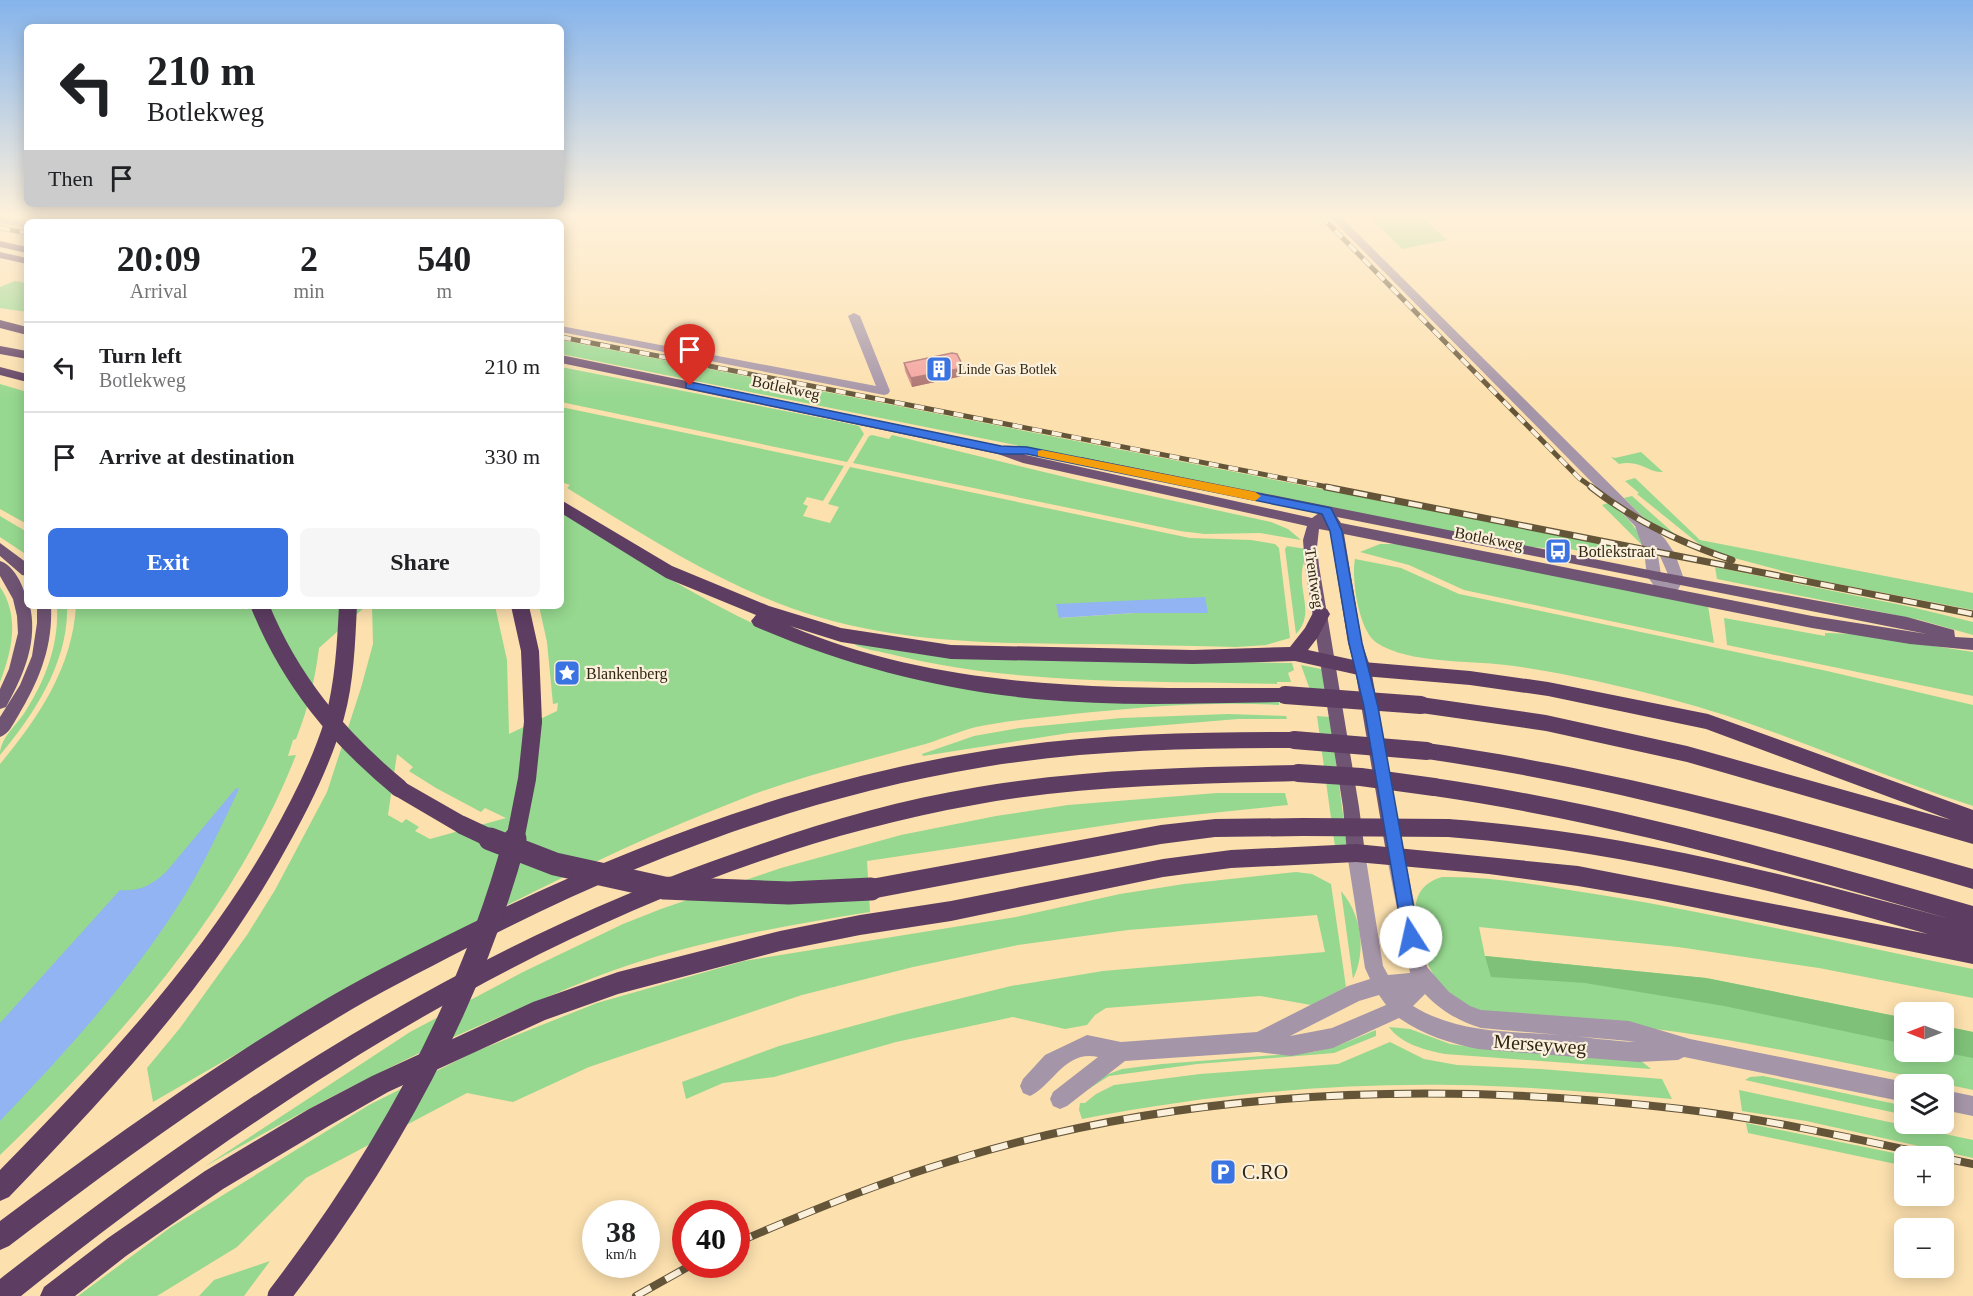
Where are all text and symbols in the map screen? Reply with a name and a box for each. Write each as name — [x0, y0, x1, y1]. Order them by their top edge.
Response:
icon: left — [48, 48, 126, 126]
text: 210 m — [147, 48, 256, 94]
text: Botlekweg — [147, 97, 264, 127]
icon: arrive — [105, 162, 138, 195]
text: Then — [48, 166, 93, 191]
text: 20:09 — [117, 239, 201, 279]
text: 2 — [300, 239, 318, 279]
text: 540 — [417, 239, 471, 279]
text: Arrival — [130, 280, 188, 302]
text: min — [293, 280, 325, 302]
text: m — [437, 280, 452, 302]
pin — [664, 324, 715, 386]
icon: arrive — [673, 333, 706, 366]
text: Turn left — [99, 343, 182, 368]
icon: left — [48, 351, 81, 384]
text: 210 m — [484, 354, 540, 379]
building icon: Linde Gas Botlek — [924, 354, 954, 384]
place label: Linde Gas Botlek — [958, 362, 1057, 377]
text: Botlekweg — [99, 369, 186, 391]
street label: Botlekweg — [750, 372, 822, 404]
icon: arrive — [48, 441, 81, 474]
text: Arrive at destination — [99, 444, 295, 469]
text: 330 m — [484, 444, 540, 469]
street label: Botlekweg — [1453, 524, 1525, 554]
button: Exit — [48, 528, 288, 597]
button: Share — [300, 528, 540, 597]
bus stop icon: Botlekstraat — [1543, 536, 1573, 566]
place label: Botlekstraat — [1578, 543, 1656, 560]
street label: Trentweg — [1301, 547, 1327, 609]
place icon: Blankenberg — [552, 658, 582, 688]
place label: Blankenberg — [586, 665, 667, 683]
position arrow — [1379, 905, 1443, 969]
north arrow — [1894, 1002, 1954, 1062]
map controls — [1894, 1002, 1954, 1278]
street label: Merseyweg — [1493, 1030, 1587, 1059]
button: layers — [1894, 1074, 1954, 1134]
button: + — [1894, 1146, 1954, 1206]
parking icon: C.RO — [1208, 1157, 1238, 1187]
place label: C.RO — [1242, 1161, 1288, 1183]
speed limit sign: 40 — [672, 1200, 750, 1278]
text: 38 — [606, 1215, 636, 1248]
button: − — [1894, 1218, 1954, 1278]
text: km/h — [606, 1246, 636, 1262]

